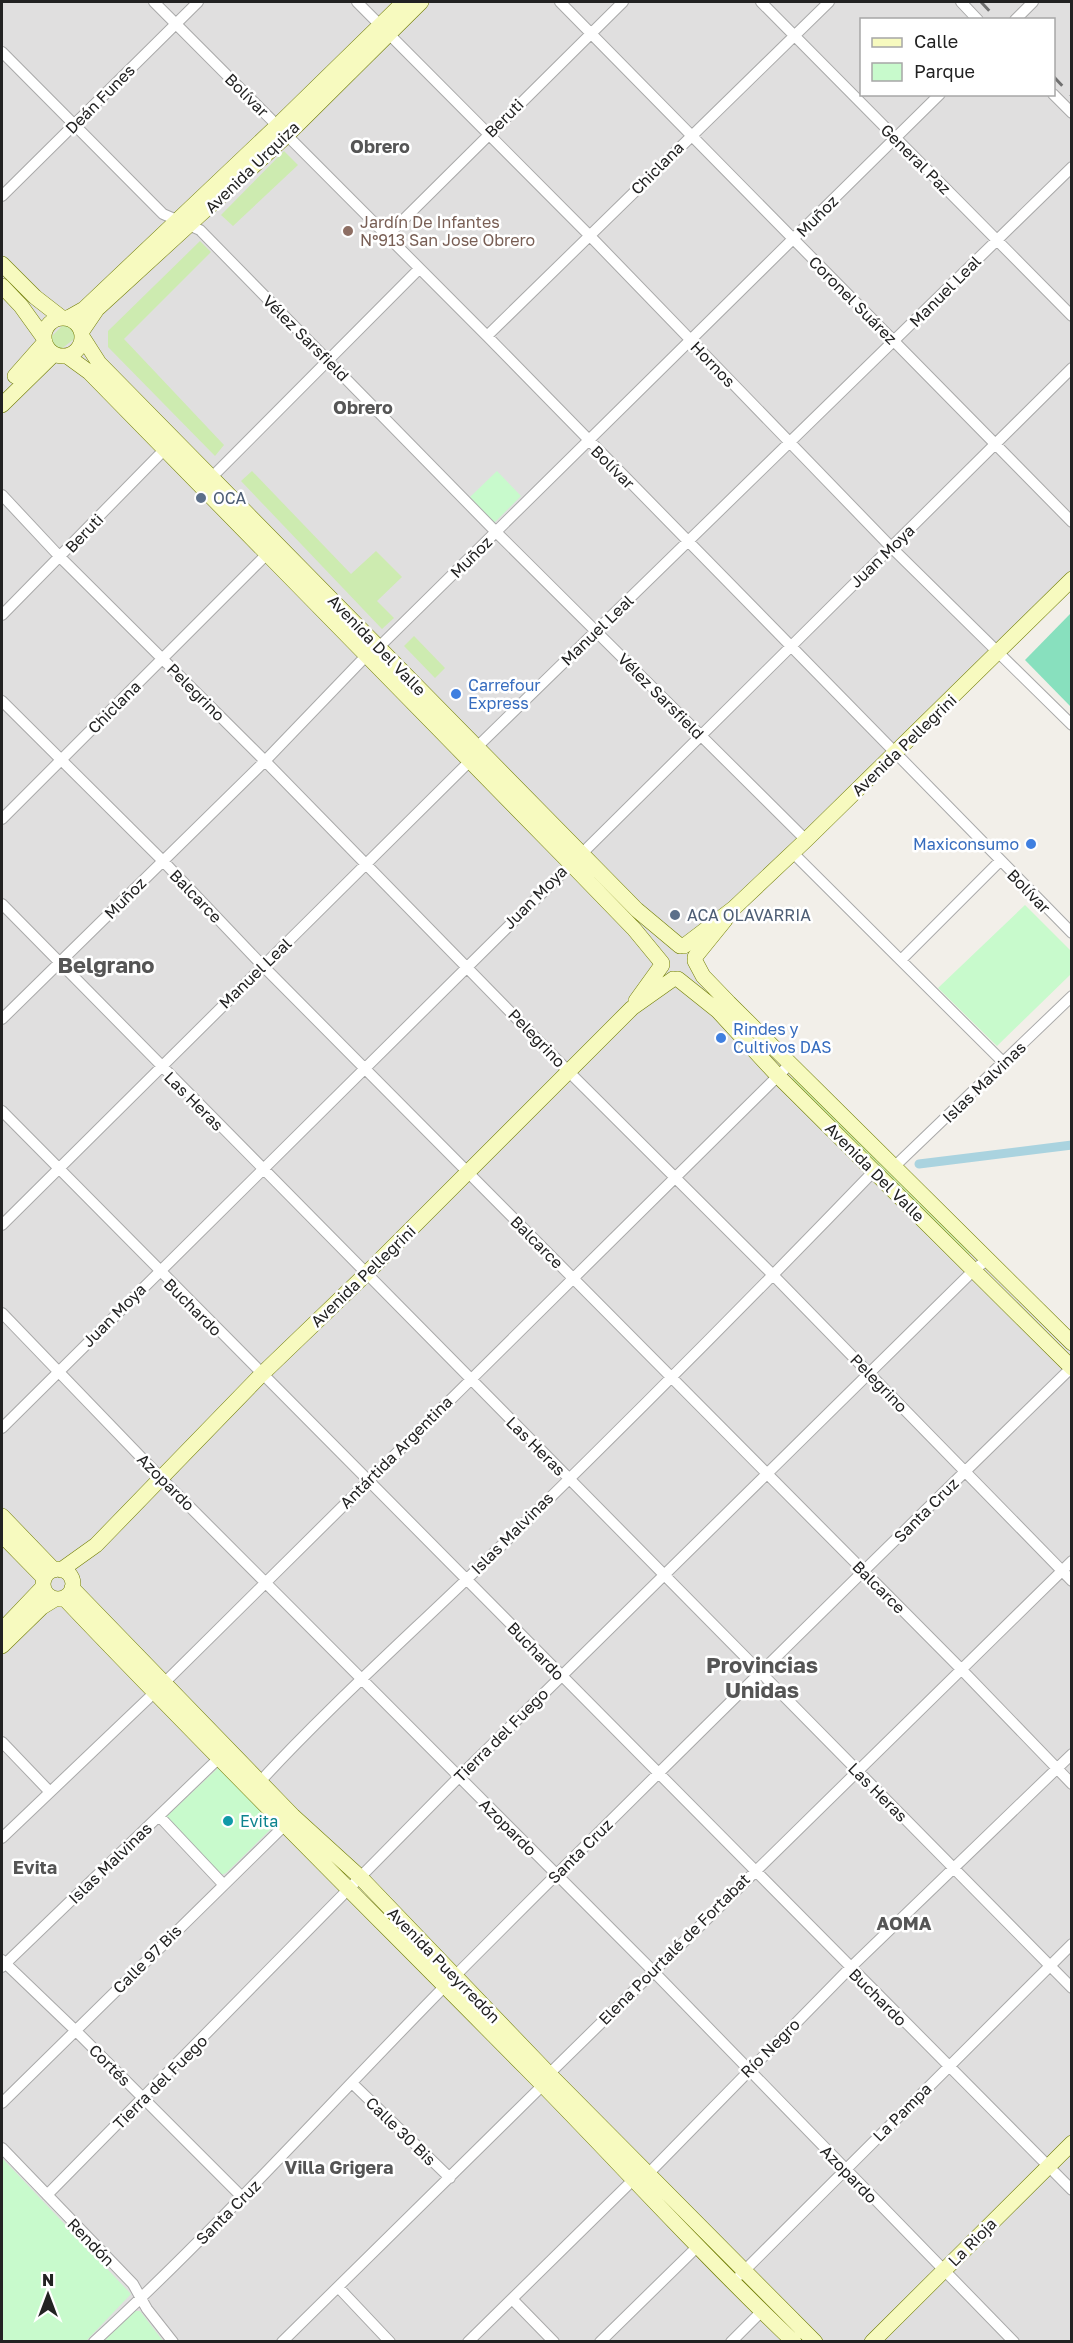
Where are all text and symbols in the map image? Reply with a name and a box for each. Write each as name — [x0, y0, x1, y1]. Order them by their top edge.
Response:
legend — [860, 18, 1055, 96]
text: Calle — [914, 30, 958, 52]
street label: Deán Funes — [61, 60, 139, 138]
text: Parque — [914, 60, 975, 82]
street label: Bolívar — [221, 69, 273, 121]
street label: Beruti — [480, 94, 528, 142]
street label: Avenida Urquiza — [201, 117, 303, 217]
street label: General Paz — [877, 120, 955, 198]
district label: Obrero — [350, 135, 410, 157]
street label: Chiclana — [626, 137, 688, 199]
street label: Muñoz — [792, 191, 842, 241]
place label: Jardín De Infantes Nº913 San Jose Obrero — [360, 212, 535, 250]
marker: Jardín De Infantes Nº913 San Jose Obrero — [341, 224, 355, 238]
street label: Manuel Leal — [905, 251, 985, 331]
street label: Coronel Suárez — [805, 252, 901, 348]
street label: Vélez Sarsfield — [259, 291, 353, 385]
street label: Hornos — [686, 337, 740, 391]
district label: Obrero — [333, 396, 393, 418]
street label: Bolívar — [587, 441, 639, 493]
place label: OCA — [213, 488, 246, 508]
marker: OCA — [194, 491, 208, 505]
street label: Beruti — [61, 509, 107, 557]
street label: Juan Moya — [846, 520, 918, 592]
street label: Muñoz — [446, 532, 496, 582]
street label: Avenida Del Valle — [324, 590, 430, 700]
street label: Manuel Leal — [557, 590, 637, 670]
street label: Vélez Sarsfield — [614, 649, 708, 743]
street label: Pelegrino — [163, 659, 229, 725]
place label: Carrefour Express — [468, 675, 541, 713]
street label: Chiclana — [83, 676, 145, 738]
marker: Carrefour Express — [449, 687, 463, 701]
street label: Avenida Pellegrini — [847, 690, 961, 800]
place label: Maxiconsumo — [913, 834, 1019, 854]
marker: Maxiconsumo — [1024, 837, 1038, 851]
street label: Juan Moya — [499, 861, 571, 933]
street label: Balcarce — [166, 865, 226, 927]
street label: Bolívar — [1003, 865, 1055, 917]
street label: Muñoz — [100, 873, 150, 923]
place label: ACA OLAVARRIA — [687, 905, 811, 925]
marker: ACA OLAVARRIA — [668, 908, 682, 922]
street label: Manuel Leal — [215, 933, 295, 1013]
district label: Belgrano — [58, 951, 154, 978]
street label: Pelegrino — [504, 1005, 570, 1071]
place label: Rindes y Cultivos DAS — [733, 1019, 831, 1057]
marker: Rindes y Cultivos DAS — [714, 1031, 728, 1045]
street label: Islas Malvinas — [938, 1037, 1030, 1127]
street label: Las Heras — [160, 1067, 228, 1135]
street label: Avenida Del Valle — [821, 1118, 929, 1226]
street label: Balcarce — [506, 1211, 568, 1273]
street label: Avenida Pellegrini — [306, 1221, 420, 1331]
street label: Buchardo — [160, 1274, 226, 1340]
street label: Juan Moya — [78, 1279, 150, 1351]
street label: Pelegrino — [846, 1350, 912, 1416]
street label: Antártida Argentina — [335, 1391, 457, 1513]
street label: Las Heras — [502, 1412, 570, 1480]
street label: Azopardo — [133, 1449, 199, 1515]
street label: Santa Cruz — [889, 1473, 963, 1547]
street label: Islas Malvinas — [467, 1488, 557, 1578]
street label: Balcarce — [848, 1556, 910, 1618]
street label: Buchardo — [503, 1618, 569, 1684]
district label: Provincias Unidas — [706, 1651, 818, 1703]
street label: Tierra del Fuego — [450, 1684, 552, 1786]
street label: Las Heras — [844, 1758, 912, 1826]
street label: Azopardo — [475, 1794, 541, 1860]
place label: Evita — [240, 1811, 278, 1831]
marker: Evita — [221, 1814, 235, 1828]
street label: Santa Cruz — [543, 1814, 617, 1888]
street label: Islas Malvinas — [64, 1818, 156, 1908]
district label: Evita — [13, 1856, 57, 1878]
street label: Elena Pourtalé de Fortabat — [594, 1869, 754, 2029]
street label: Avenida Pueyrredón — [383, 1903, 505, 2027]
district label: AOMA — [876, 1912, 932, 1934]
street label: Calle 97 Bis — [108, 1920, 186, 1998]
street label: Buchardo — [845, 1964, 911, 2030]
street label: Río Negro — [736, 2014, 804, 2082]
street label: Tierra del Fuego — [109, 2031, 211, 2133]
street label: Cortés — [85, 2040, 135, 2090]
street label: La Pampa — [869, 2079, 935, 2145]
street label: Calle 30 Bis — [362, 2093, 440, 2169]
street label: Azopardo — [816, 2141, 882, 2207]
district label: Villa Grigera — [285, 2156, 393, 2178]
street label: Santa Cruz — [191, 2175, 265, 2249]
street label: Rendón — [63, 2214, 119, 2270]
street label: La Rioja — [944, 2214, 1000, 2270]
north arrow — [18, 2265, 78, 2325]
text: N — [42, 2270, 54, 2290]

